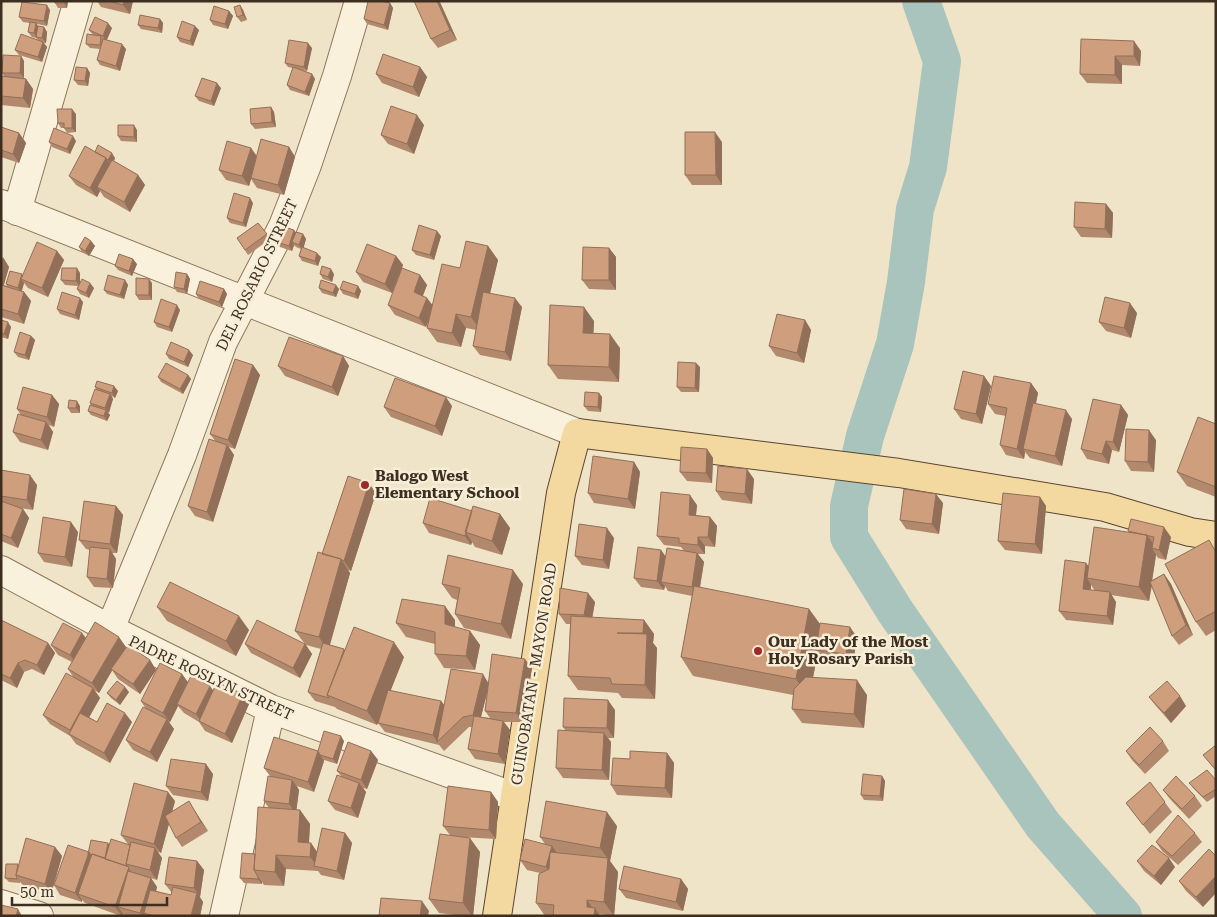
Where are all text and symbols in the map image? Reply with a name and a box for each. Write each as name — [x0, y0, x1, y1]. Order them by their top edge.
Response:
street label: DEL ROSARIO STREET — [212, 196, 302, 354]
place label: Balogo West Elementary School — [375, 467, 519, 502]
marker: Balogo West Elementary School — [359, 479, 371, 491]
street label: GUINOBATAN - MAYON ROAD — [508, 562, 560, 786]
street label: PADRE ROSLYN STREET — [126, 632, 296, 724]
place label: Our Lady of the Most Holy Rosary Parish — [768, 633, 928, 668]
marker: Our Lady of the Most Holy Rosary Parish — [752, 645, 764, 657]
scale bar — [12, 874, 168, 906]
text: 50 m — [20, 883, 55, 901]

